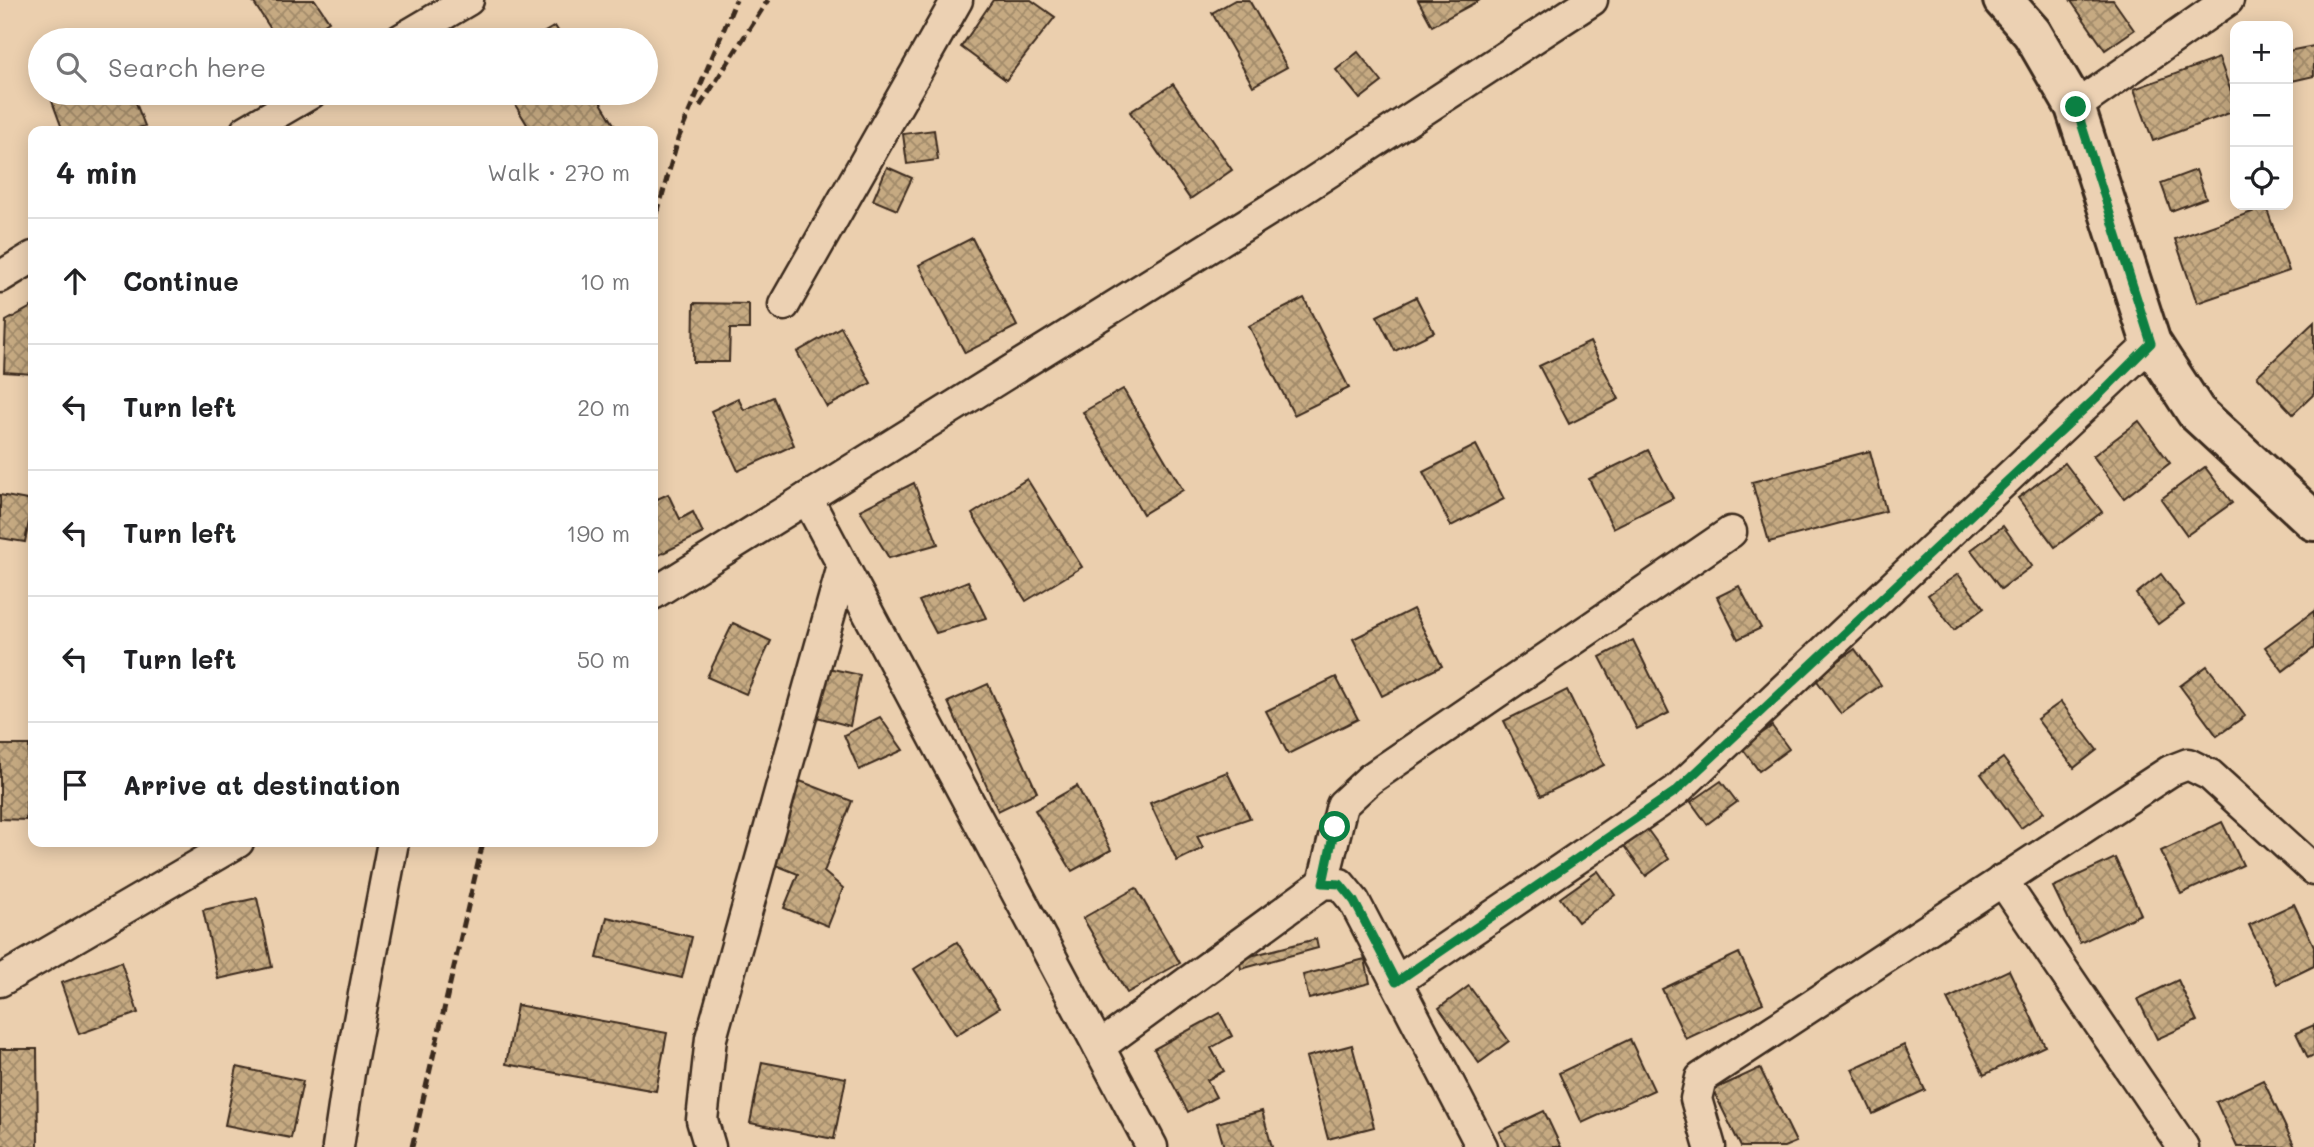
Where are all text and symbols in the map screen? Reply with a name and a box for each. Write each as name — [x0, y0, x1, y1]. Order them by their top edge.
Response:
map controls — [2230, 21, 2293, 210]
button: + — [2230, 21, 2293, 84]
search box — [28, 28, 658, 105]
icon: search — [52, 48, 90, 86]
text: Search here — [108, 50, 266, 84]
button: − — [2230, 84, 2293, 147]
route end — [2060, 91, 2091, 122]
button: locate — [2230, 147, 2293, 210]
text: 4 min — [56, 152, 137, 192]
text: Walk · 270 m — [487, 157, 630, 187]
icon: ahead — [56, 262, 94, 300]
text: Continue — [123, 264, 239, 298]
text: 10 m — [580, 266, 630, 296]
icon: left — [56, 388, 94, 426]
text: Turn left — [123, 390, 236, 424]
text: 20 m — [577, 392, 630, 422]
icon: left — [56, 514, 94, 552]
text: Turn left — [123, 516, 236, 550]
text: 190 m — [566, 518, 630, 548]
icon: left — [56, 640, 94, 678]
text: Turn left — [123, 642, 236, 676]
text: 50 m — [577, 644, 630, 674]
icon: arrive — [56, 766, 94, 804]
text: Arrive at destination — [123, 768, 400, 802]
route start — [1319, 811, 1350, 842]

